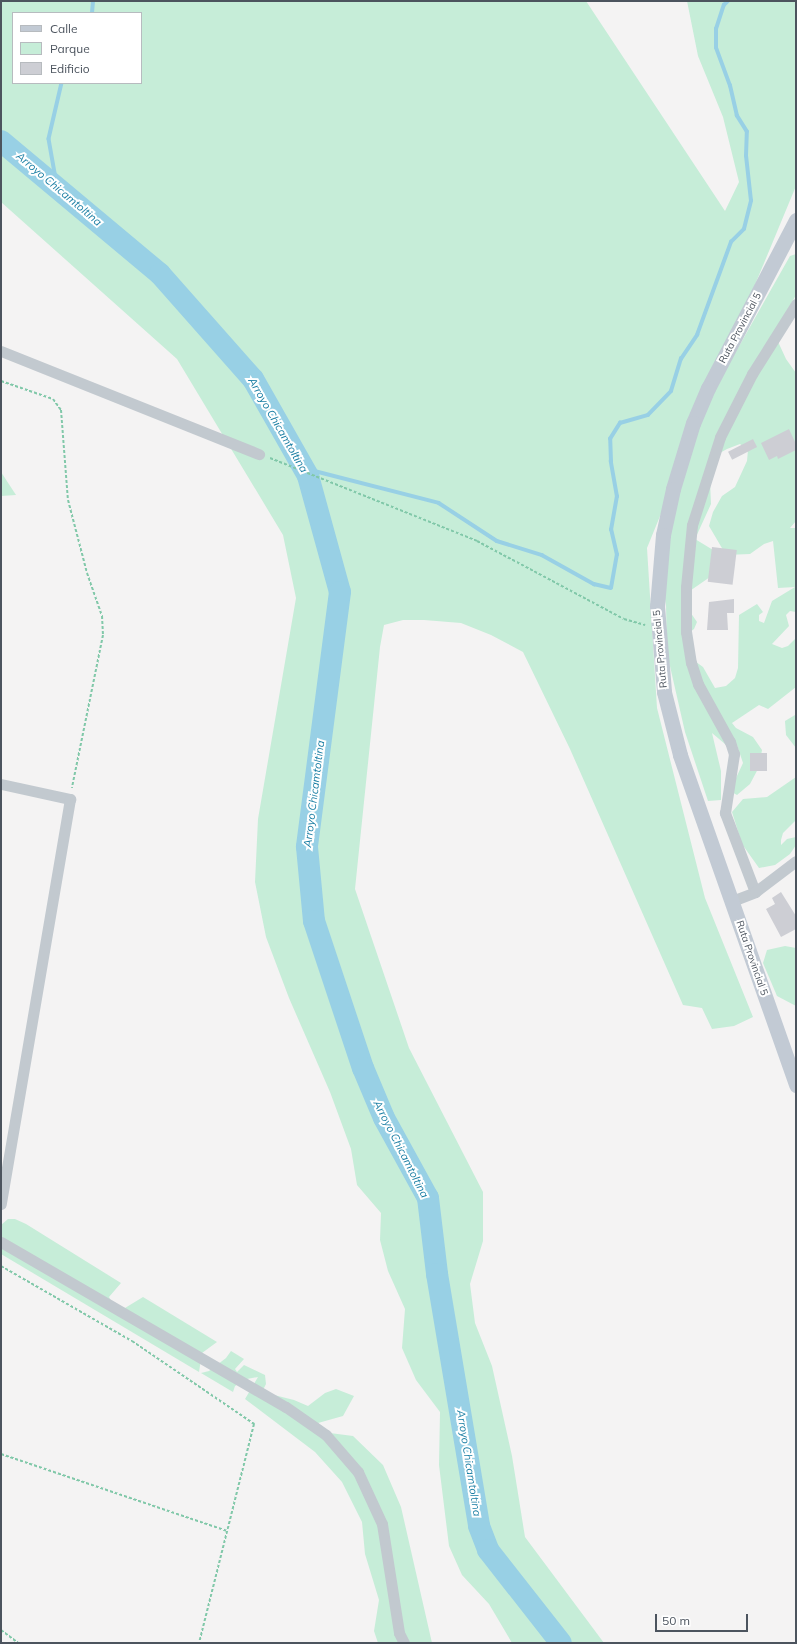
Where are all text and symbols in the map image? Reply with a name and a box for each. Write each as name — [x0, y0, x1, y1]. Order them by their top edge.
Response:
legend — [12, 12, 142, 84]
text: Calle — [50, 21, 77, 36]
text: Parque — [50, 41, 90, 56]
text: Edificio — [50, 61, 90, 76]
water label: Arroyo Chicamtoltina — [14, 149, 104, 229]
street label: Ruta Provincial 5 — [716, 291, 764, 365]
water label: Arroyo Chicamtoltina — [245, 375, 311, 475]
street label: Ruta Provincial 5 — [651, 609, 669, 689]
water label: Arroyo Chicamtoltina — [301, 740, 327, 848]
street label: Ruta Provincial 5 — [734, 919, 770, 997]
water label: Arroyo Chicamtoltina — [371, 1098, 431, 1200]
water label: Arroyo Chicamtoltina — [454, 1409, 484, 1517]
scale bar — [657, 1606, 750, 1632]
text: 50 m — [662, 1613, 690, 1628]

